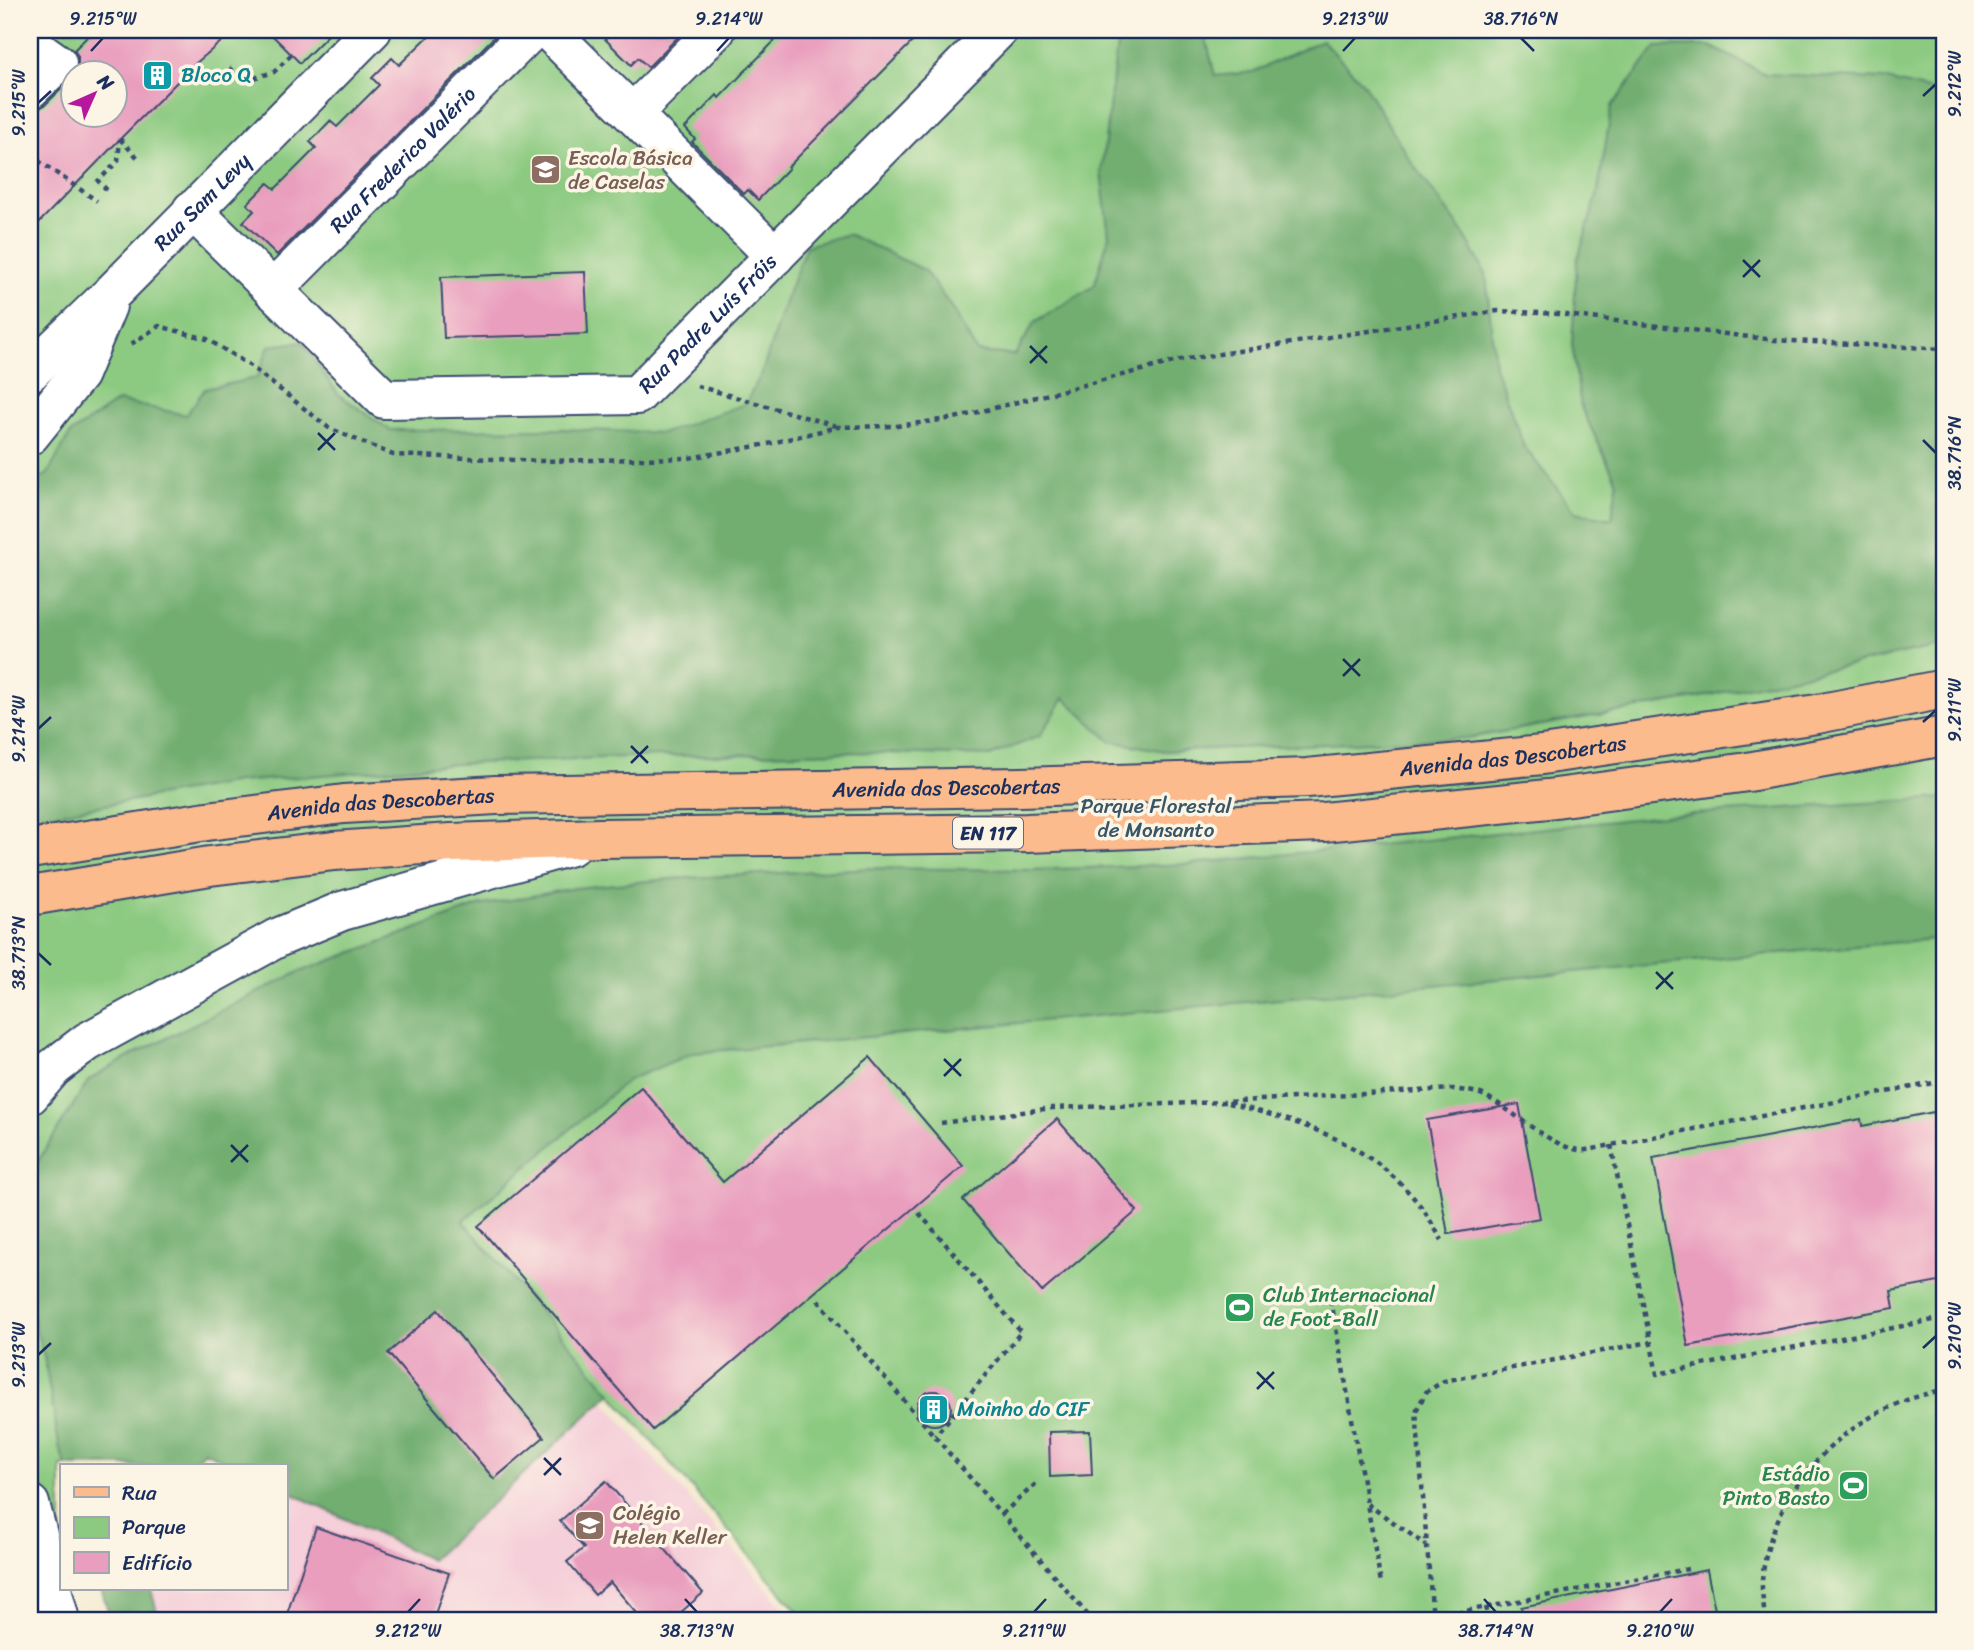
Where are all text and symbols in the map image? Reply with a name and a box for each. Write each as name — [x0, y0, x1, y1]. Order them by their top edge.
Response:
text: 9.215°W — [69, 3, 138, 35]
text: 9.214°W — [695, 3, 764, 35]
text: 9.213°W — [1322, 3, 1389, 35]
text: 38.716°N — [1484, 3, 1559, 35]
text: 9.212°W — [1939, 50, 1971, 117]
place label: Bloco Q — [181, 56, 252, 94]
building icon: Bloco Q — [141, 58, 175, 92]
north arrow — [60, 60, 130, 130]
text: N — [89, 65, 123, 99]
text: 9.215°W — [3, 68, 35, 137]
street label: Rua Frederico Valério — [320, 77, 486, 243]
place label: Escola Básica de Caselas — [568, 139, 693, 201]
street label: Rua Sam Levy — [144, 143, 260, 260]
school or university icon: Escola Básica de Caselas — [528, 153, 562, 187]
street label: Rua Padre Luís Fróis — [629, 244, 787, 403]
text: 38.716°N — [1939, 415, 1971, 490]
text: 9.211°W — [1939, 677, 1971, 742]
text: 9.214°W — [3, 694, 35, 763]
street label: Avenida das Descobertas — [1397, 724, 1629, 788]
street label: Avenida das Descobertas — [831, 767, 1061, 809]
street label: Avenida das Descobertas — [264, 776, 496, 833]
park label: Parque Florestal de Monsanto — [1080, 787, 1233, 849]
road number: EN 117 — [953, 818, 1023, 848]
text: 38.713°N — [3, 915, 35, 990]
place label: Club Internacional de Foot-Ball — [1263, 1276, 1436, 1338]
sports icon: Club Internacional de Foot-Ball — [1223, 1290, 1257, 1324]
text: 9.210°W — [1939, 1301, 1971, 1370]
text: 9.213°W — [3, 1321, 35, 1388]
place label: Moinho do CIF — [957, 1390, 1090, 1428]
building icon: Moinho do CIF — [917, 1392, 951, 1426]
place label: Estádio Pinto Basto — [1722, 1455, 1830, 1517]
legend — [60, 1464, 287, 1590]
sports icon: Estádio Pinto Basto — [1836, 1469, 1870, 1503]
text: Rua — [122, 1474, 157, 1512]
place label: Colégio Helen Keller — [613, 1494, 728, 1556]
text: Parque — [122, 1508, 186, 1546]
school or university icon: Colégio Helen Keller — [573, 1508, 607, 1542]
text: Edifício — [122, 1544, 192, 1582]
text: 9.212°W — [375, 1615, 442, 1647]
text: 38.713°N — [660, 1615, 735, 1647]
text: 9.211°W — [1002, 1615, 1067, 1647]
text: 38.714°N — [1458, 1615, 1534, 1647]
text: 9.210°W — [1626, 1615, 1695, 1647]

